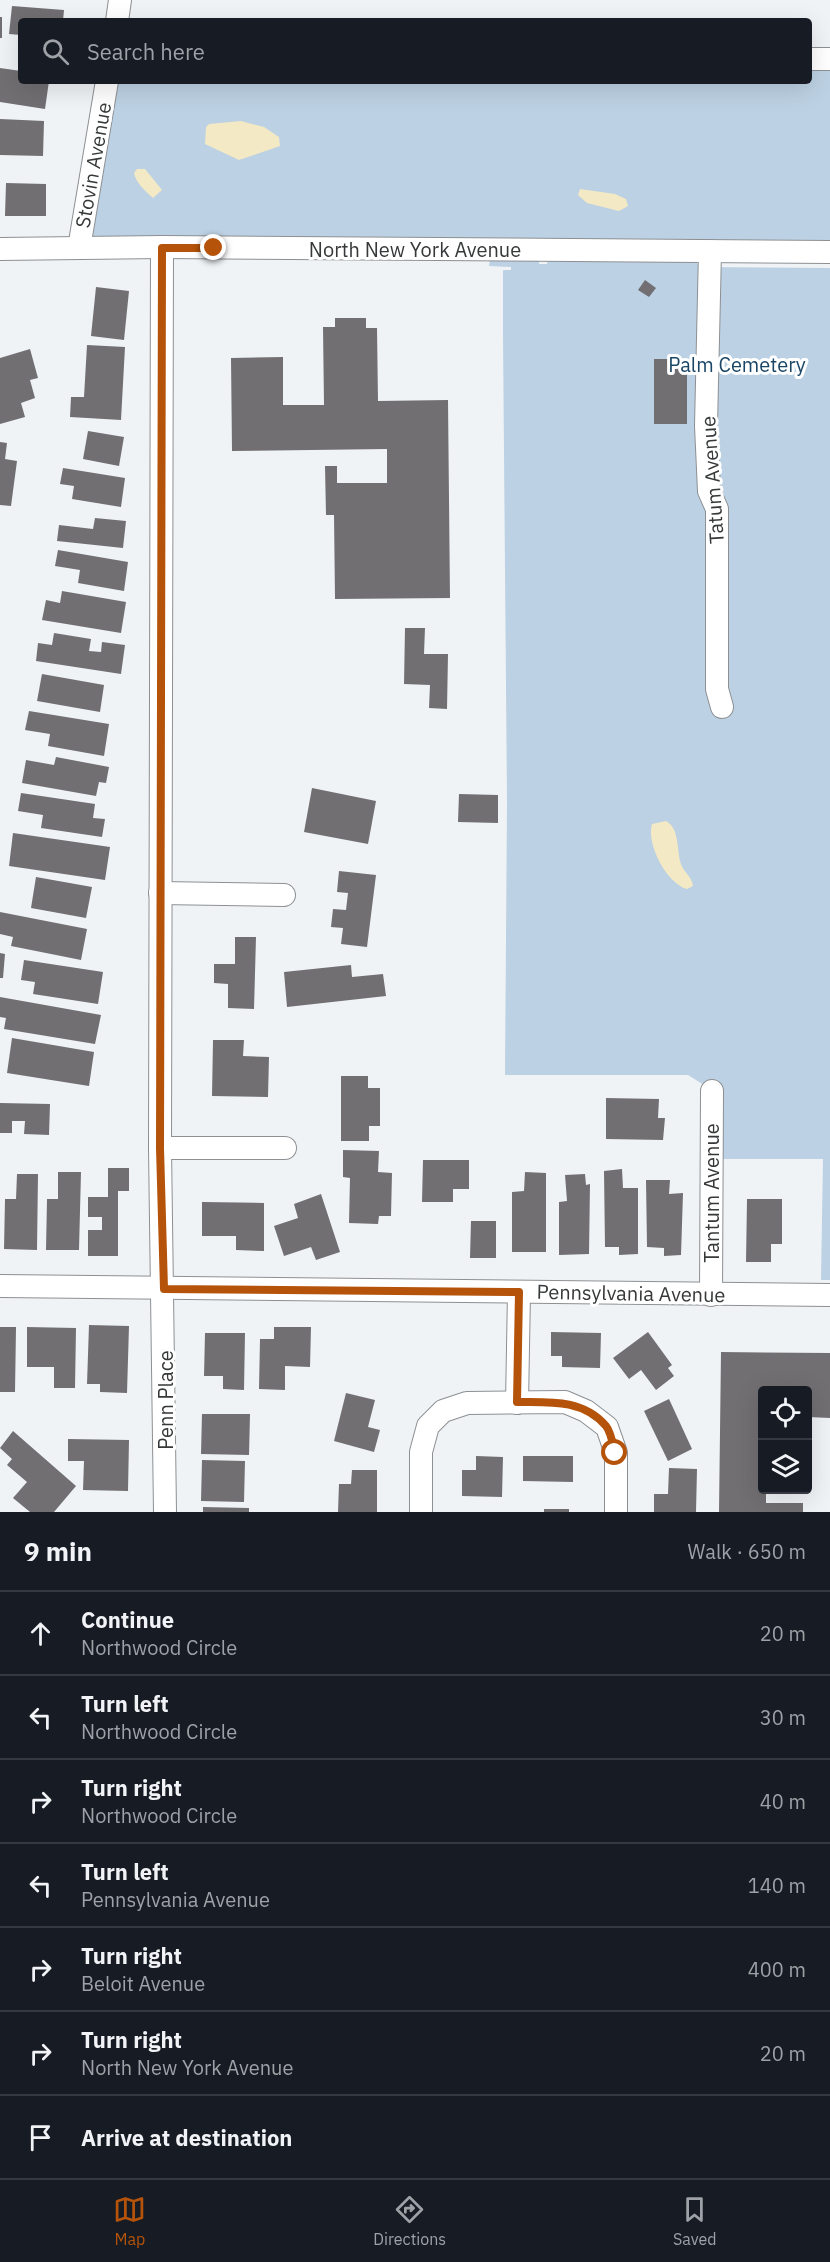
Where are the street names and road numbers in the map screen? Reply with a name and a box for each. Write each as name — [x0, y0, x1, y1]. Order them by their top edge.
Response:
street label: Stovin Avenue — [69, 100, 117, 230]
street label: North New York Avenue — [309, 236, 521, 263]
street label: Tatum Avenue — [694, 415, 730, 545]
street label: Tantum Avenue — [698, 1123, 725, 1263]
street label: Pennsylvania Avenue — [536, 1278, 726, 1308]
street label: Penn Place — [152, 1350, 179, 1450]

